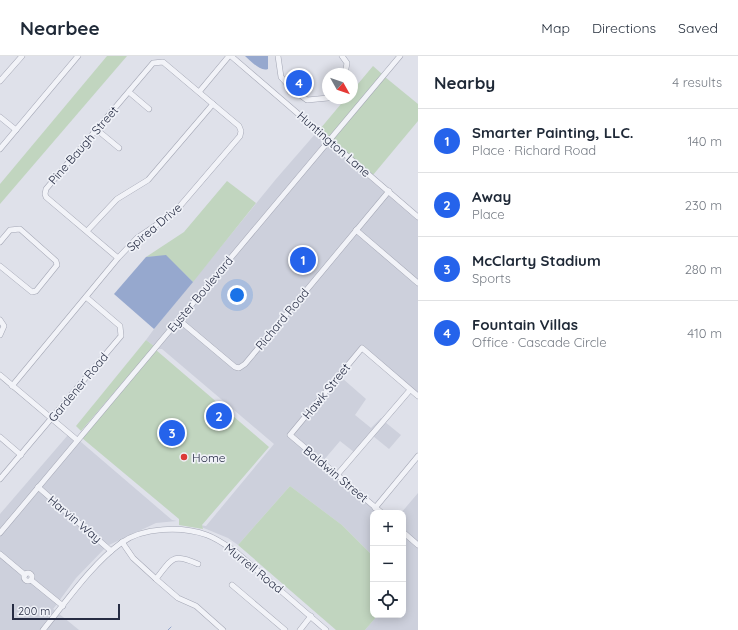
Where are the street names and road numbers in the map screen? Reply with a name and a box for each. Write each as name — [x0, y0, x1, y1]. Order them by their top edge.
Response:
street label: Pine Baugh Street — [45, 103, 121, 187]
street label: Huntington Lane — [294, 108, 374, 180]
street label: Spirea Drive — [123, 200, 185, 254]
street label: Eyster Boulevard — [164, 253, 236, 335]
street label: Richard Road — [252, 285, 312, 353]
street label: Gardener Road — [45, 349, 111, 425]
street label: Hawk Street — [299, 360, 353, 422]
street label: Baldwin Street — [301, 443, 371, 505]
street label: Harvin Way — [45, 492, 105, 546]
street label: Murrell Road — [222, 540, 286, 596]

